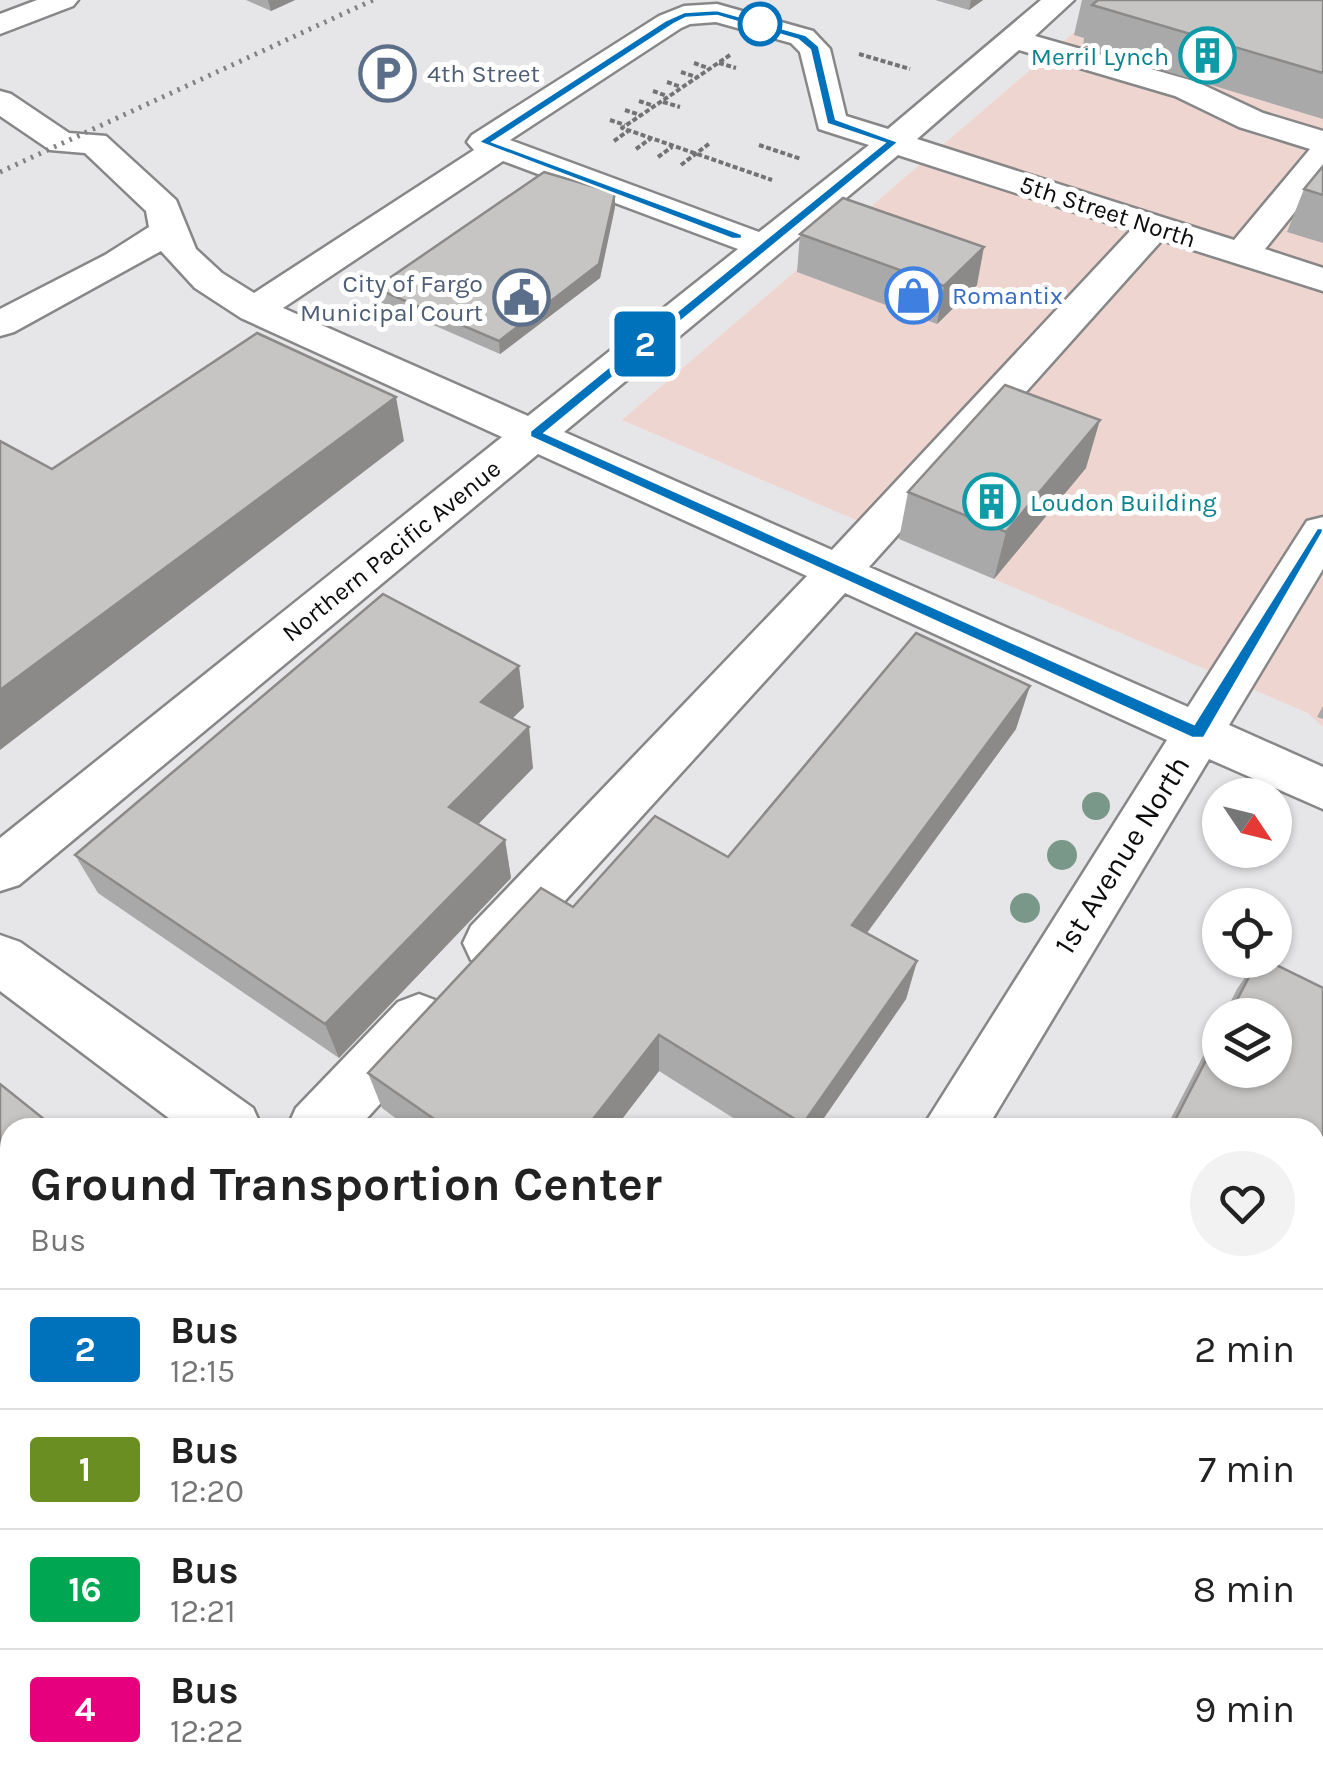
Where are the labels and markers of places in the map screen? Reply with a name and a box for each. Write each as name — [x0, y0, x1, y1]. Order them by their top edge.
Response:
unlabelled marker — [739, 3, 781, 45]
building icon: Merril Lynch — [1178, 26, 1238, 86]
place label: Merril Lynch — [1031, 42, 1169, 71]
parking icon: 4th Street — [358, 43, 418, 103]
place label: 4th Street — [427, 59, 540, 88]
shop icon: Romantix — [883, 265, 943, 325]
public building icon: City of Fargo Municipal Court — [492, 267, 552, 327]
place label: City of Fargo Municipal Court — [300, 269, 483, 327]
place label: Romantix — [952, 281, 1063, 310]
building icon: Loudon Building — [961, 472, 1021, 532]
place label: Loudon Building — [1030, 488, 1217, 517]

